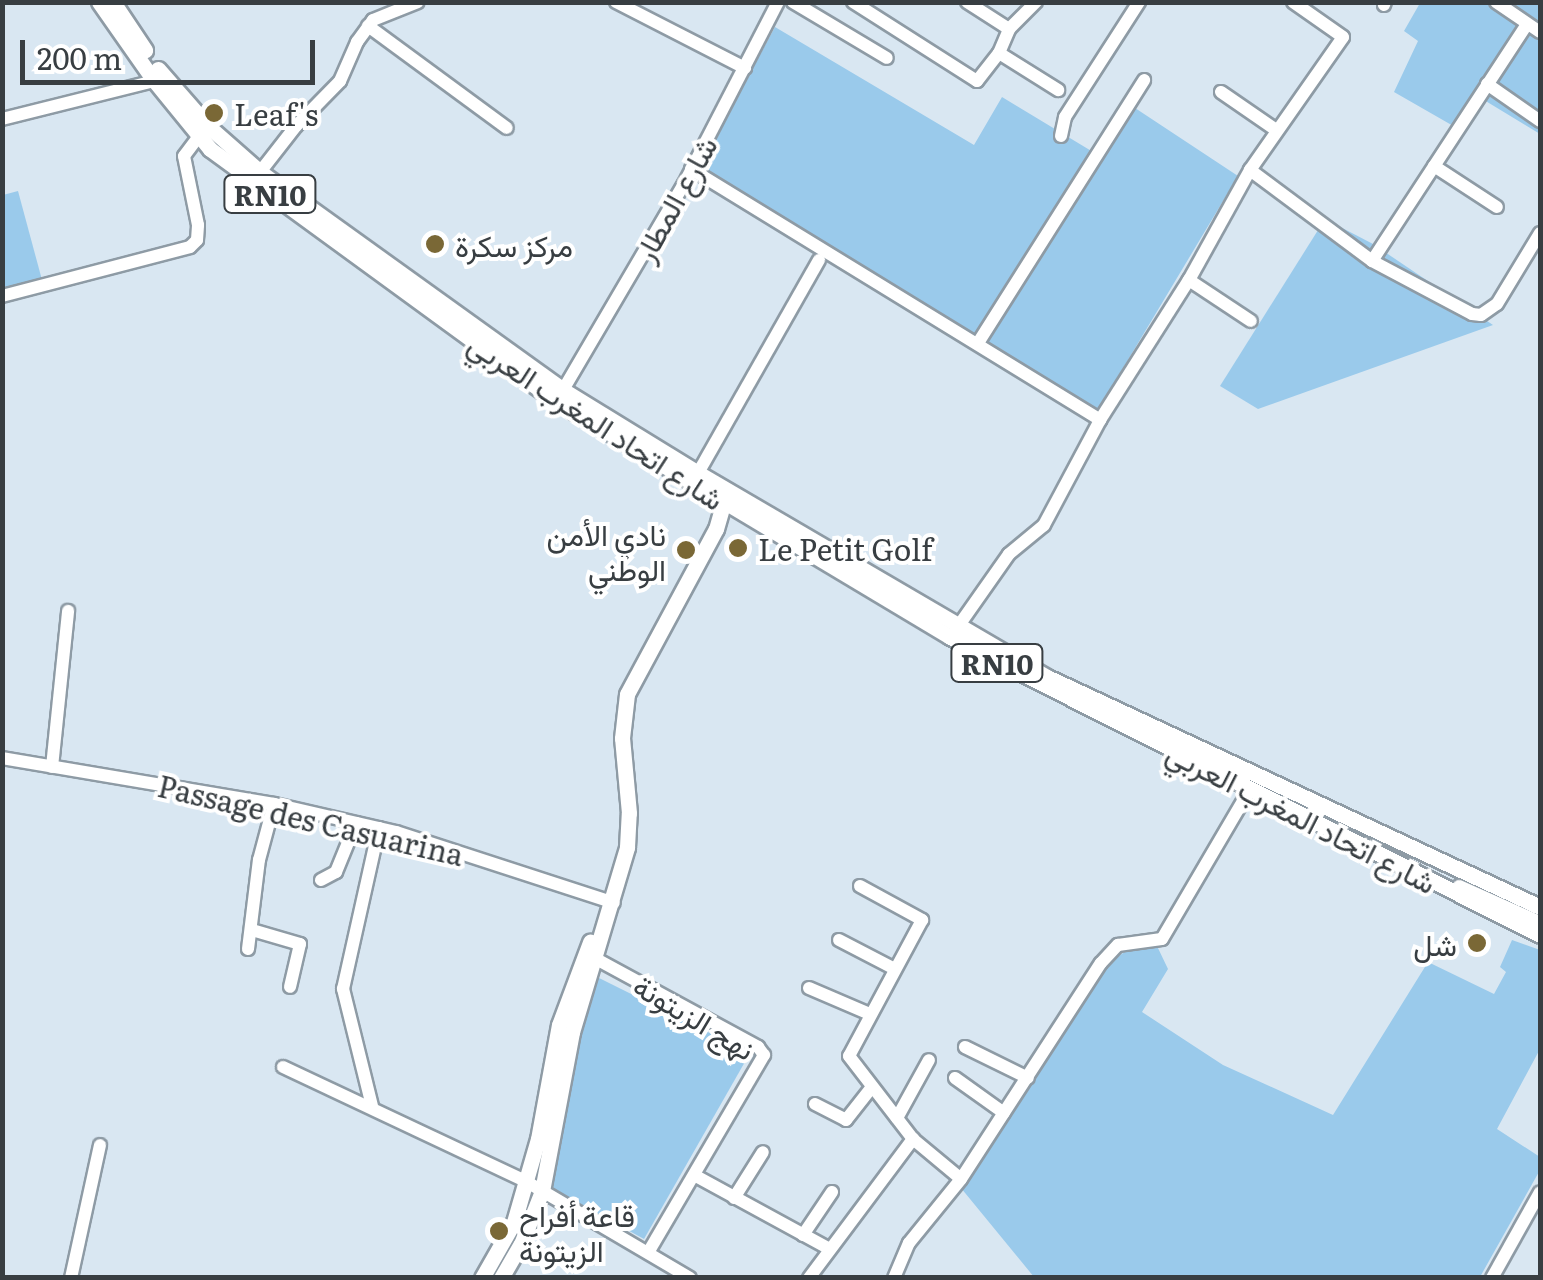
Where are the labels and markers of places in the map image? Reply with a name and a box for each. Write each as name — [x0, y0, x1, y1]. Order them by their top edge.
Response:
place label: Leaf's — [234, 95, 318, 131]
marker: Leaf's — [203, 102, 225, 124]
place label: مركز سكرة — [455, 226, 573, 262]
marker: مركز سكرة — [424, 233, 446, 255]
place label: نادي الأمن الوطني — [546, 515, 666, 586]
place label: Le Petit Golf — [758, 530, 933, 566]
marker: Le Petit Golf — [727, 537, 749, 559]
marker: نادي الأمن الوطني — [675, 539, 697, 561]
place label: شل — [1413, 925, 1457, 961]
marker: شل — [1466, 932, 1488, 954]
place label: قاعة أفراح الزيتونة — [519, 1196, 635, 1266]
marker: قاعة أفراح الزيتونة — [488, 1220, 510, 1242]

